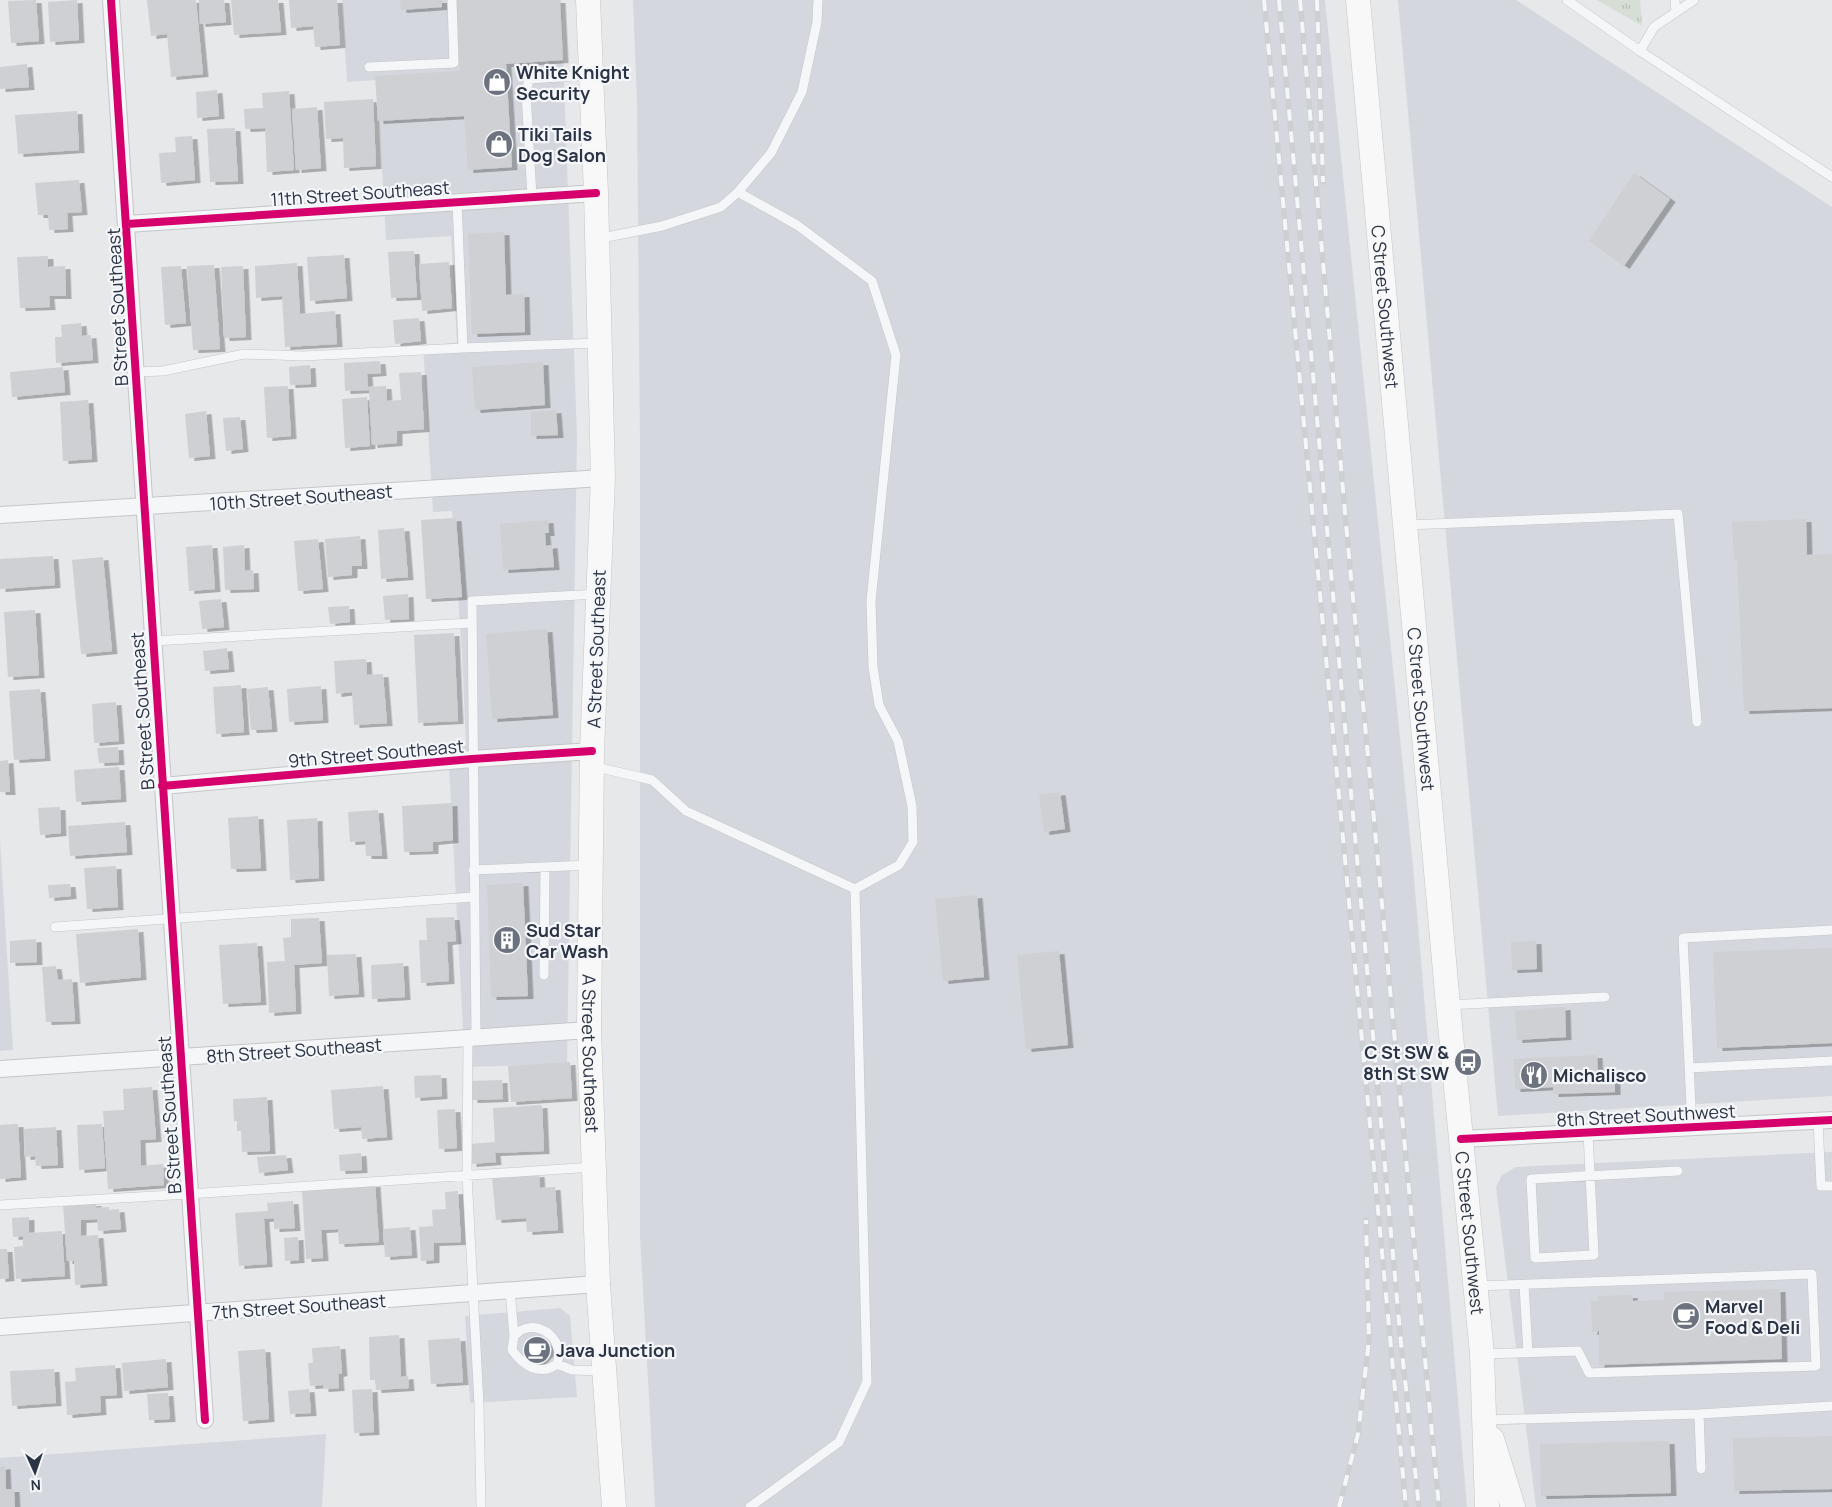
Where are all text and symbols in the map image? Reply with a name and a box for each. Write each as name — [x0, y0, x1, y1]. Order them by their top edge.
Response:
place label: White Knight Security — [516, 60, 630, 105]
shop icon: White Knight Security — [482, 67, 512, 97]
place label: Tiki Tails Dog Salon — [518, 122, 606, 167]
shop icon: Tiki Tails Dog Salon — [484, 129, 514, 159]
street label: 11th Street Southeast — [270, 175, 450, 211]
street label: C Street Southwest — [1366, 224, 1405, 390]
street label: B Street Southeast — [101, 227, 133, 387]
street label: 10th Street Southeast — [209, 479, 393, 515]
street label: A Street Southeast — [581, 569, 611, 729]
street label: C Street Southwest — [1402, 626, 1441, 792]
street label: B Street Southeast — [125, 631, 159, 791]
street label: 9th Street Southeast — [287, 733, 465, 773]
place label: Sud Star Car Wash — [526, 918, 609, 963]
building icon: Sud Star Car Wash — [492, 925, 522, 955]
street label: A Street Southeast — [577, 974, 605, 1133]
street label: 8th Street Southeast — [205, 1032, 383, 1068]
street label: B Street Southeast — [152, 1035, 186, 1195]
place label: C St SW & 8th St SW — [1363, 1040, 1449, 1085]
bus stop icon: C St SW & 8th St SW — [1453, 1047, 1483, 1077]
restaurant icon: Michalisco — [1519, 1060, 1549, 1090]
place label: Michalisco — [1553, 1063, 1646, 1087]
street label: 8th Street Southwest — [1556, 1098, 1736, 1132]
street label: C Street Southwest — [1450, 1150, 1490, 1316]
street label: 7th Street Southeast — [211, 1288, 387, 1324]
place label: Marvel Food & Deli — [1705, 1294, 1800, 1339]
cafe icon: Marvel Food & Deli — [1671, 1301, 1701, 1331]
cafe icon: Java Junction — [522, 1335, 552, 1365]
place label: Java Junction — [556, 1338, 675, 1362]
north arrow — [10, 1447, 60, 1497]
text: N — [30, 1476, 41, 1495]

